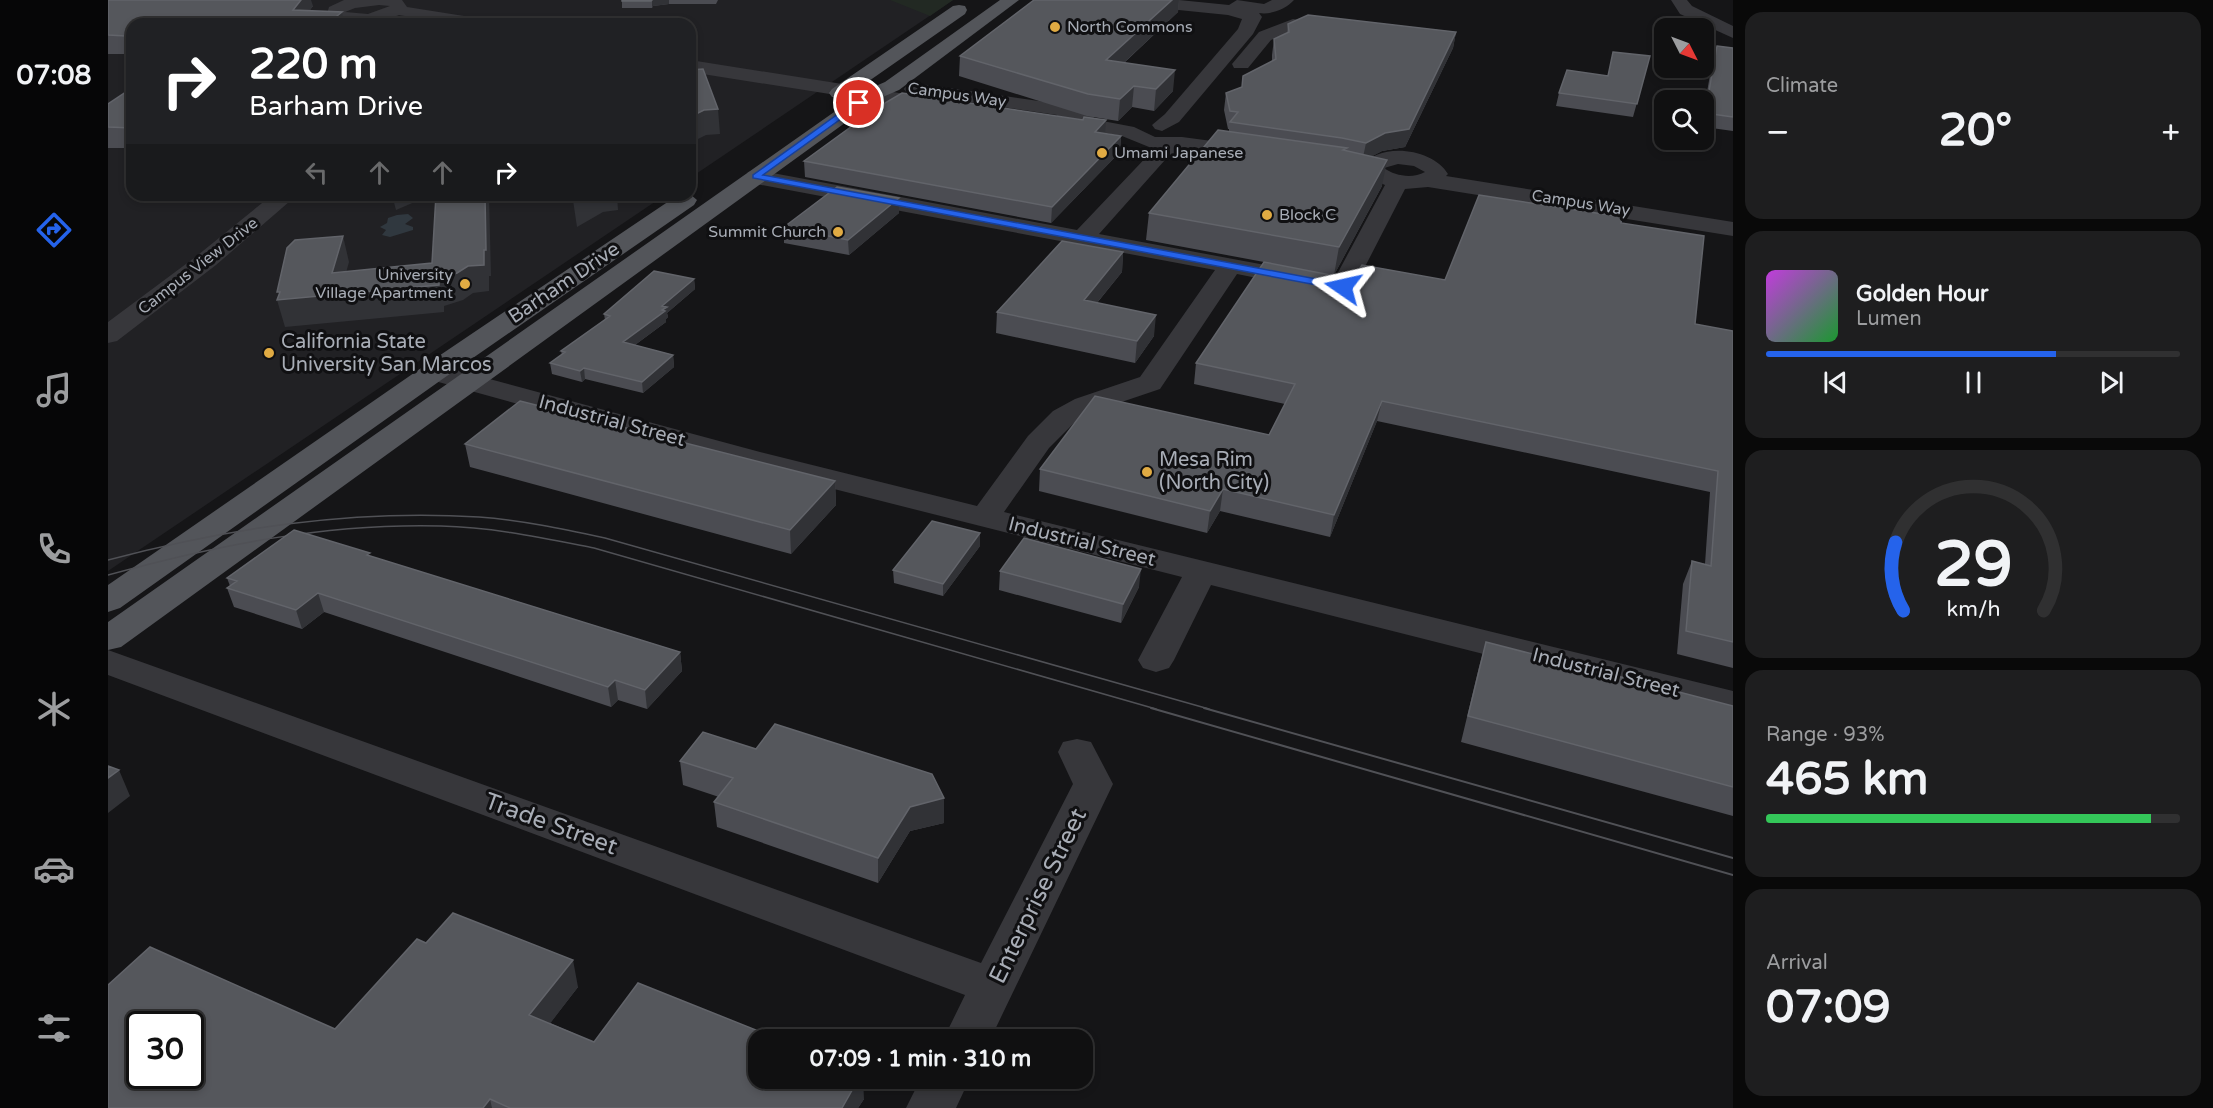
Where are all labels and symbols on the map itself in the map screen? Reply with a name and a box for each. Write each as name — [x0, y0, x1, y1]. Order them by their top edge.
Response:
place label: North Commons — [1067, 17, 1193, 37]
north arrow — [1654, 18, 1714, 78]
marker: North Commons — [1048, 20, 1062, 34]
pin — [833, 77, 884, 128]
street label: Campus Way — [906, 78, 1008, 112]
place label: Umami Japanese — [1114, 143, 1243, 163]
marker: Umami Japanese — [1095, 146, 1109, 160]
street label: Campus Way — [1530, 185, 1632, 221]
place label: Block C — [1279, 205, 1336, 225]
marker: Block C — [1260, 208, 1274, 222]
street label: Campus View Drive — [134, 213, 262, 319]
place label: Summit Church — [708, 222, 826, 242]
marker: Summit Church — [831, 225, 845, 239]
street label: Barham Drive — [504, 237, 624, 329]
position arrow — [1311, 255, 1375, 319]
place label: University Village Apartment — [315, 265, 453, 303]
marker: University Village Apartment — [458, 277, 472, 291]
place label: California State University San Marcos — [281, 330, 492, 377]
marker: California State University San Marcos — [262, 346, 276, 360]
street label: Industrial Street — [536, 390, 688, 452]
place label: Mesa Rim (North City) — [1159, 448, 1269, 495]
marker: Mesa Rim (North City) — [1140, 465, 1154, 479]
street label: Industrial Street — [1006, 512, 1158, 572]
street label: Industrial Street — [1530, 643, 1682, 703]
street label: Trade Street — [481, 787, 621, 861]
street label: Enterprise Street — [983, 804, 1093, 988]
speed limit sign: 30 — [126, 1011, 204, 1089]

